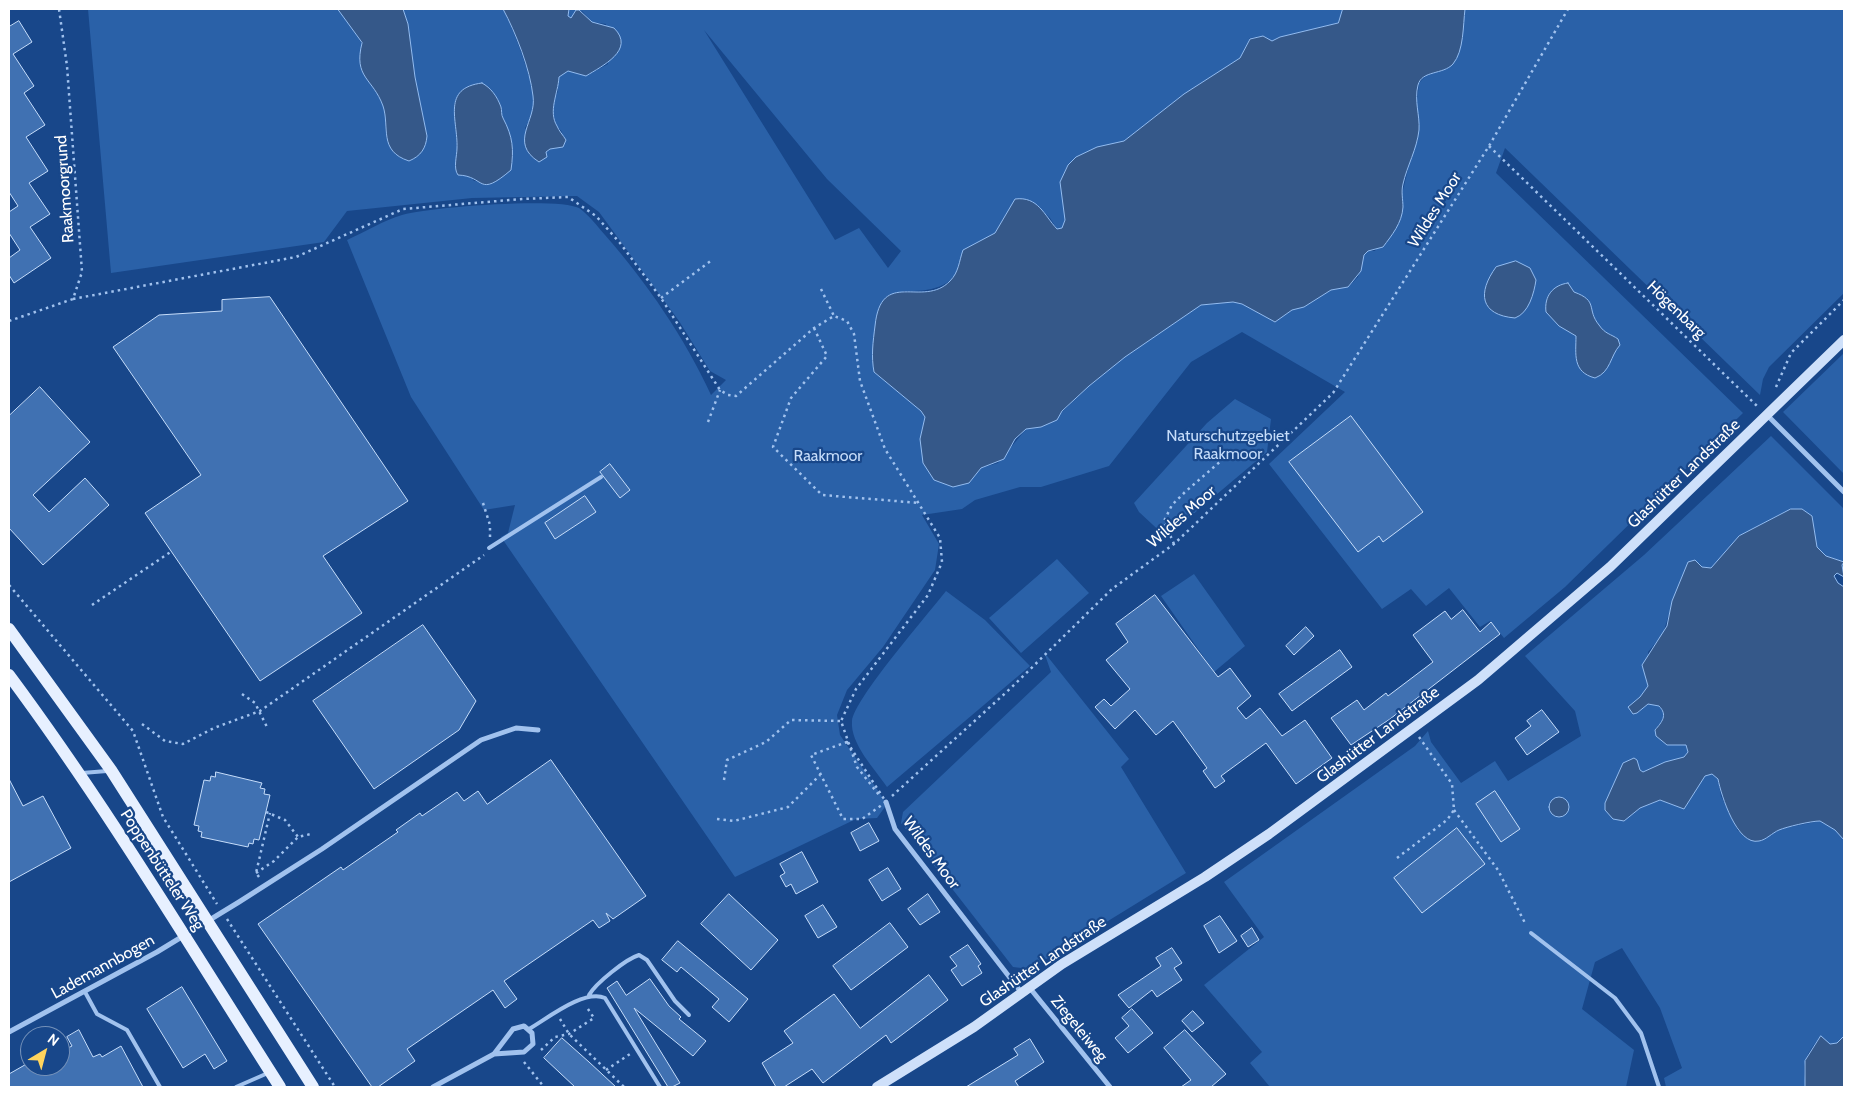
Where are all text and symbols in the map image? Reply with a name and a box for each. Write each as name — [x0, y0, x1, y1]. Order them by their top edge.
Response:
street label: Raakmoorgrund — [52, 135, 78, 243]
street label: Wildes Moor — [1404, 169, 1466, 251]
street label: Högenbarg — [1643, 277, 1709, 343]
street label: Glashütter Landstraße — [1624, 415, 1744, 533]
park label: Naturschutzgebiet Raakmoor — [1166, 426, 1290, 464]
park label: Raakmoor — [794, 446, 862, 466]
street label: Wildes Moor — [1144, 482, 1220, 552]
street label: Glashütter Landstraße — [1313, 683, 1443, 787]
street label: Poppenbütteler Weg — [116, 806, 208, 934]
street label: Wildes Moor — [898, 813, 964, 893]
street label: Glashütter Landstraße — [976, 912, 1110, 1012]
street label: Lademannbogen — [48, 931, 158, 1003]
street label: Ziegeleiweg — [1047, 992, 1111, 1066]
north arrow — [20, 1026, 70, 1076]
text: N — [44, 1030, 63, 1050]

